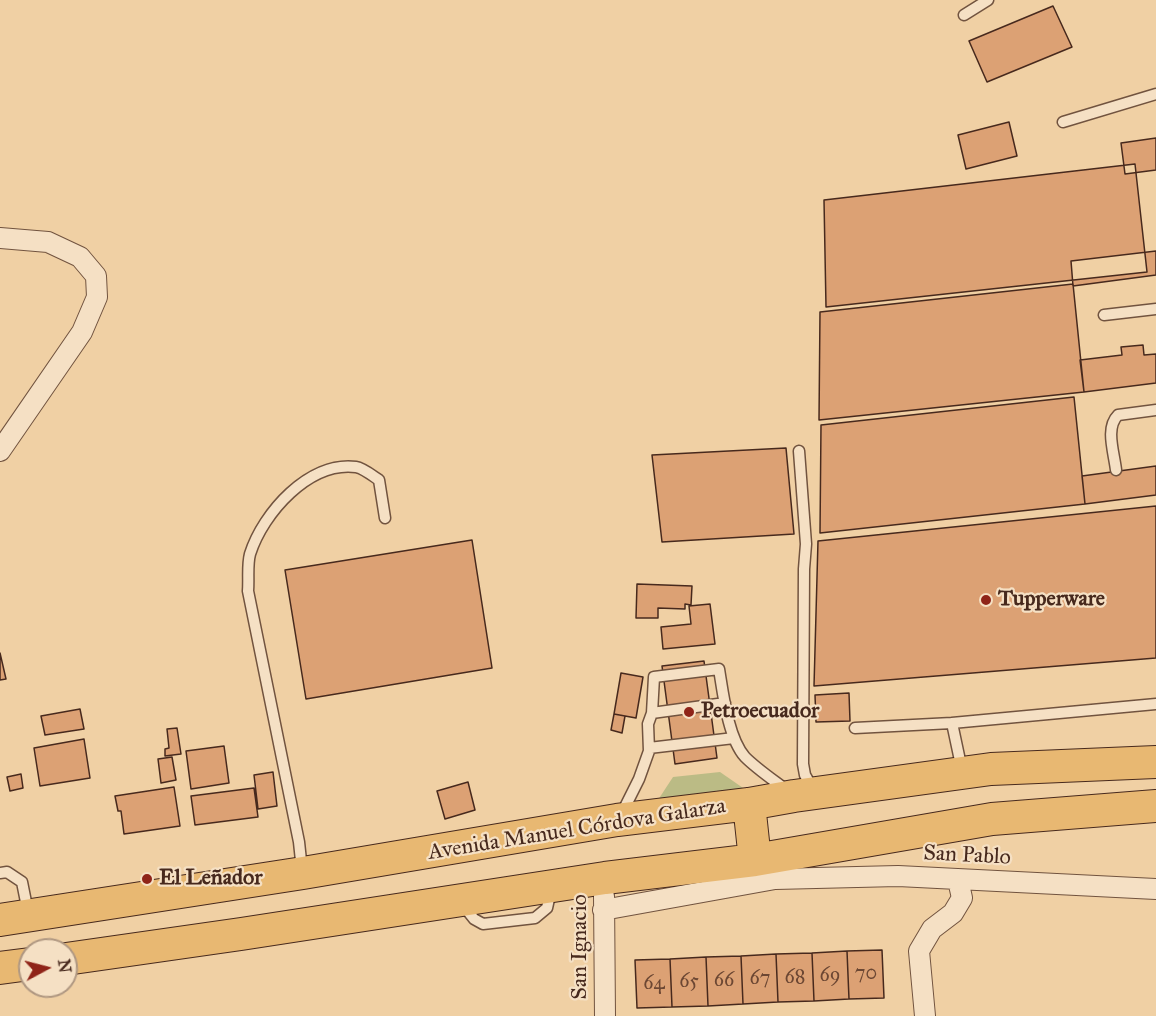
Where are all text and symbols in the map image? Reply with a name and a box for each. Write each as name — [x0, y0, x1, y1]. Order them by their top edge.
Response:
place label: Tupperware — [998, 587, 1105, 613]
marker: Tupperware — [979, 593, 993, 607]
place label: Petroecuador — [701, 699, 819, 725]
marker: Petroecuador — [682, 705, 696, 719]
street label: Avenida Manuel Córdova Galarza — [426, 793, 728, 867]
street label: San Pablo — [922, 841, 1012, 871]
place label: El Leñador — [159, 866, 263, 892]
marker: El Leñador — [140, 872, 154, 886]
street label: San Ignacio — [568, 894, 594, 1000]
north arrow — [18, 938, 78, 998]
text: N — [54, 958, 75, 974]
house number: 70 — [855, 962, 877, 986]
house number: 69 — [820, 964, 840, 988]
house number: 68 — [785, 966, 805, 990]
house number: 67 — [750, 967, 770, 991]
house number: 66 — [714, 969, 734, 993]
house number: 65 — [679, 970, 699, 994]
house number: 64 — [643, 972, 665, 996]

